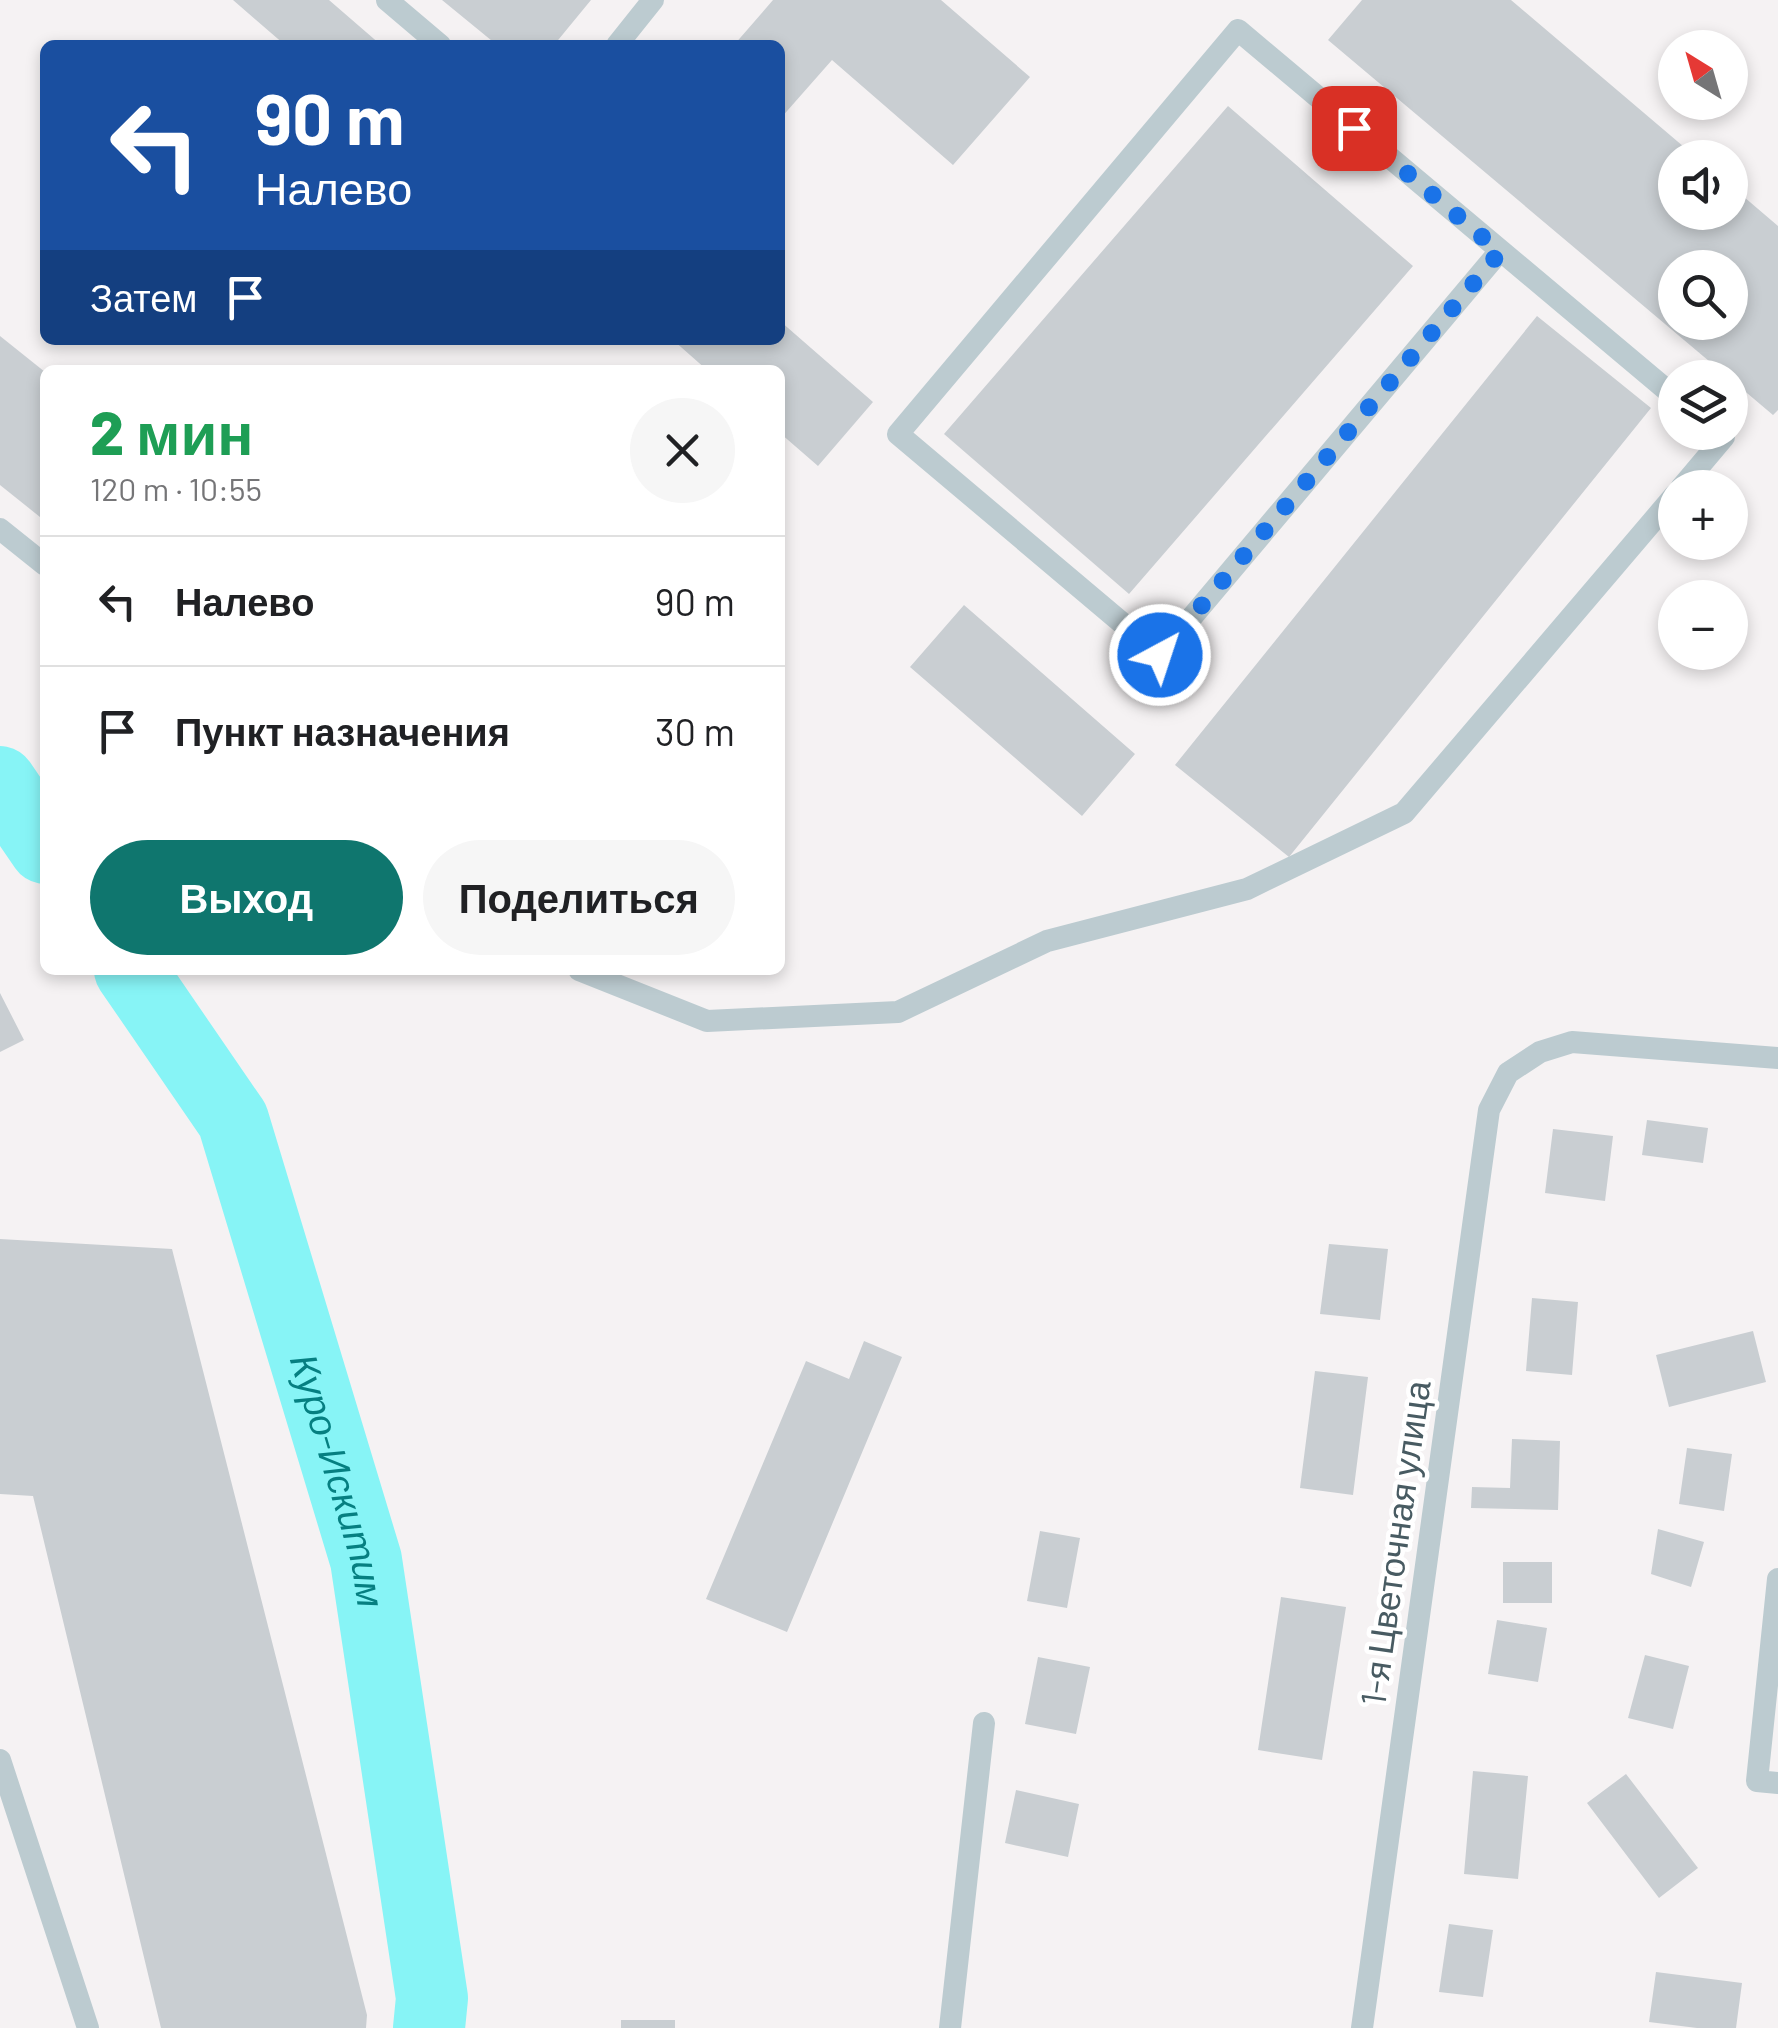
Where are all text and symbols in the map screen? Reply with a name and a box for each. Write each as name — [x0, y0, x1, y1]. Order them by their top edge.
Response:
north arrow — [1658, 30, 1748, 120]
map controls — [1658, 30, 1748, 670]
text: 90 m — [255, 75, 405, 159]
icon: left — [90, 80, 220, 210]
pin — [1312, 86, 1397, 171]
icon: arrive — [1327, 101, 1382, 156]
button: sound — [1658, 140, 1748, 230]
text: Налево — [255, 160, 412, 214]
button: search — [1658, 250, 1748, 340]
icon: arrive — [218, 270, 273, 325]
text: Затем — [90, 274, 198, 320]
button: layers — [1658, 360, 1748, 450]
text: 2 мин — [90, 395, 254, 467]
button: close — [630, 398, 735, 503]
text: 120 m · 10:55 — [90, 469, 262, 507]
button: + — [1658, 470, 1748, 560]
icon: left — [90, 574, 145, 629]
text: Налево — [175, 578, 314, 624]
text: 90 m — [655, 578, 735, 624]
button: − — [1658, 580, 1748, 670]
position arrow — [1108, 603, 1212, 707]
icon: arrive — [90, 704, 145, 759]
text: Пункт назначения — [175, 708, 510, 754]
text: 30 m — [655, 708, 735, 754]
button: Выход — [90, 840, 403, 955]
button: Поделиться — [423, 840, 735, 955]
water label: Куро-Искитим — [282, 1348, 396, 1610]
street label: 1-я Цветочная улица — [1350, 1377, 1438, 1708]

